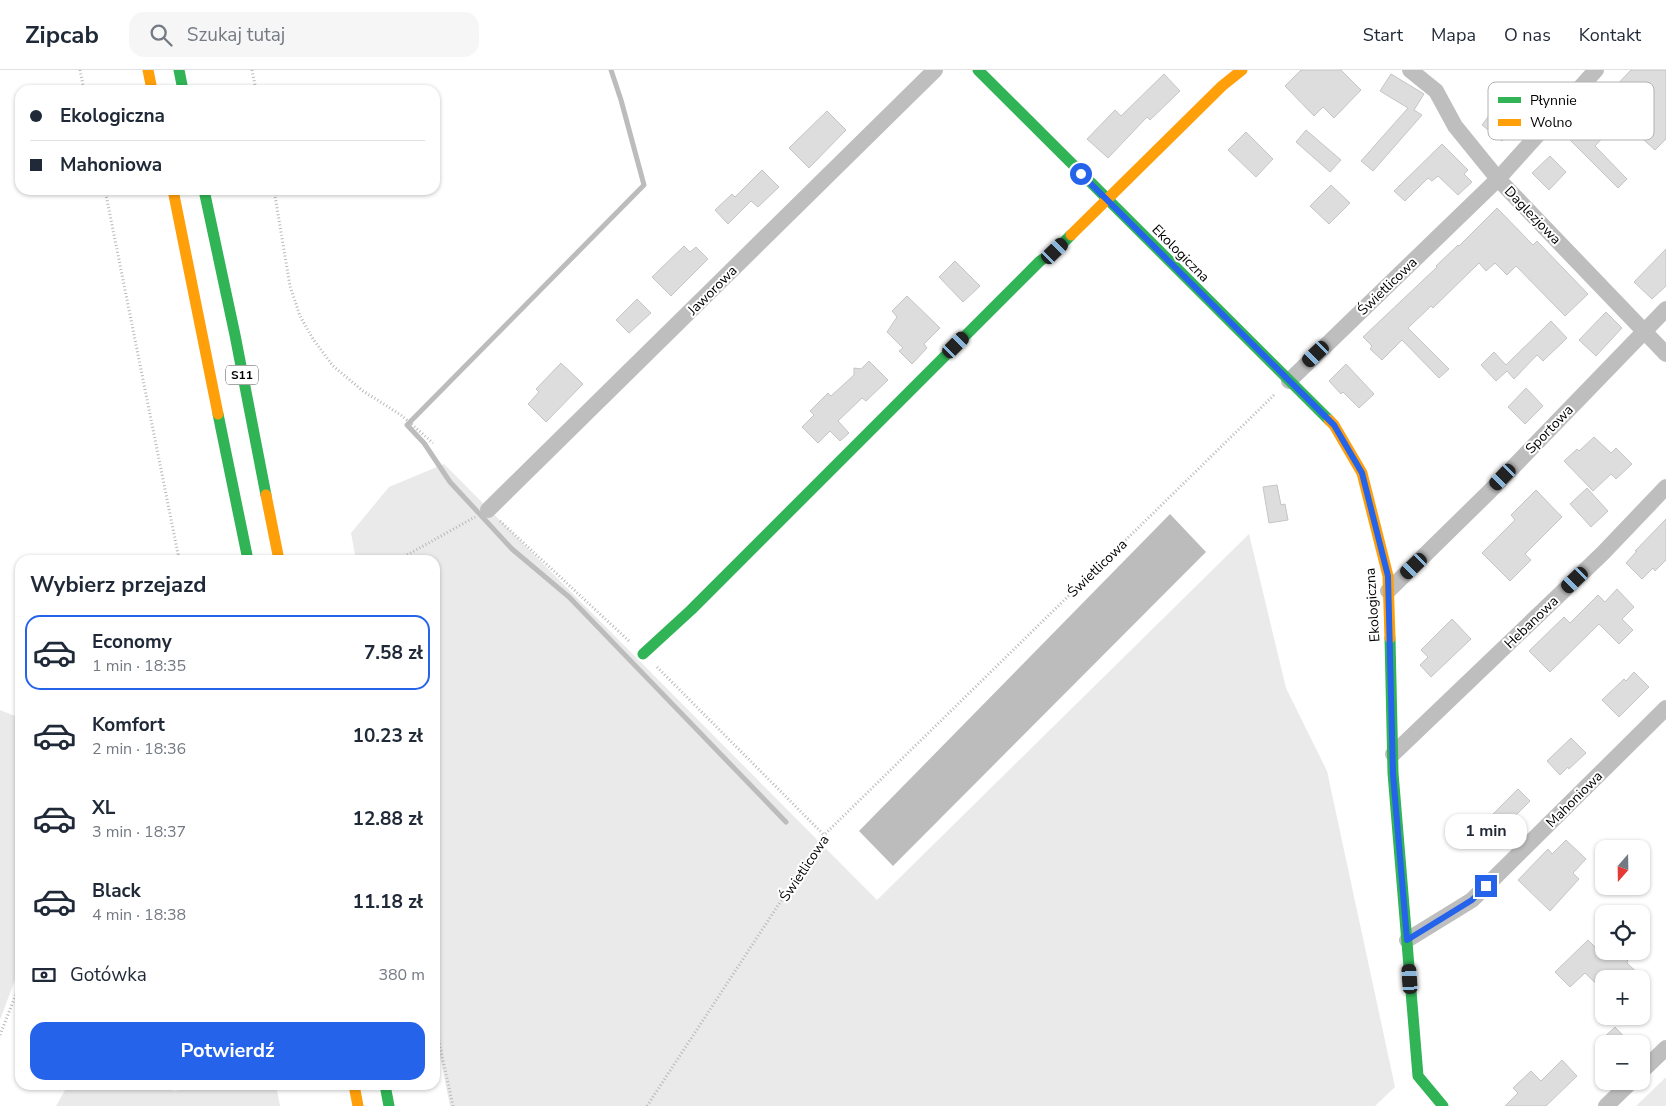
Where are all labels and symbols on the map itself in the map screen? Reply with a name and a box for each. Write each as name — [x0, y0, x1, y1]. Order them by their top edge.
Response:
legend — [1488, 82, 1654, 140]
text: Płynnie — [1530, 91, 1577, 110]
text: Wolno — [1530, 113, 1572, 132]
route start — [1070, 163, 1092, 185]
street label: Daglezjowa — [1500, 182, 1565, 249]
street label: Ekologiczna — [1148, 220, 1214, 286]
car — [1039, 235, 1071, 267]
street label: Świetlicowa — [1353, 253, 1421, 320]
street label: Jaworowa — [683, 261, 741, 320]
car — [940, 329, 971, 361]
car — [1300, 338, 1332, 370]
road number: S11 — [226, 366, 258, 384]
street label: Sportowa — [1521, 401, 1578, 458]
car — [1487, 461, 1518, 493]
street label: Świetlicowa — [1063, 535, 1131, 602]
car — [1398, 550, 1430, 582]
car — [1559, 564, 1591, 596]
street label: Ekologiczna — [1360, 567, 1385, 643]
street label: Hebanowa — [1500, 592, 1563, 653]
street label: Mahoniowa — [1542, 767, 1607, 832]
callout: 1 min — [1445, 814, 1527, 848]
street label: Świetlicowa — [775, 831, 834, 905]
north arrow — [1595, 840, 1650, 895]
route end — [1475, 875, 1497, 897]
car — [1401, 964, 1418, 994]

